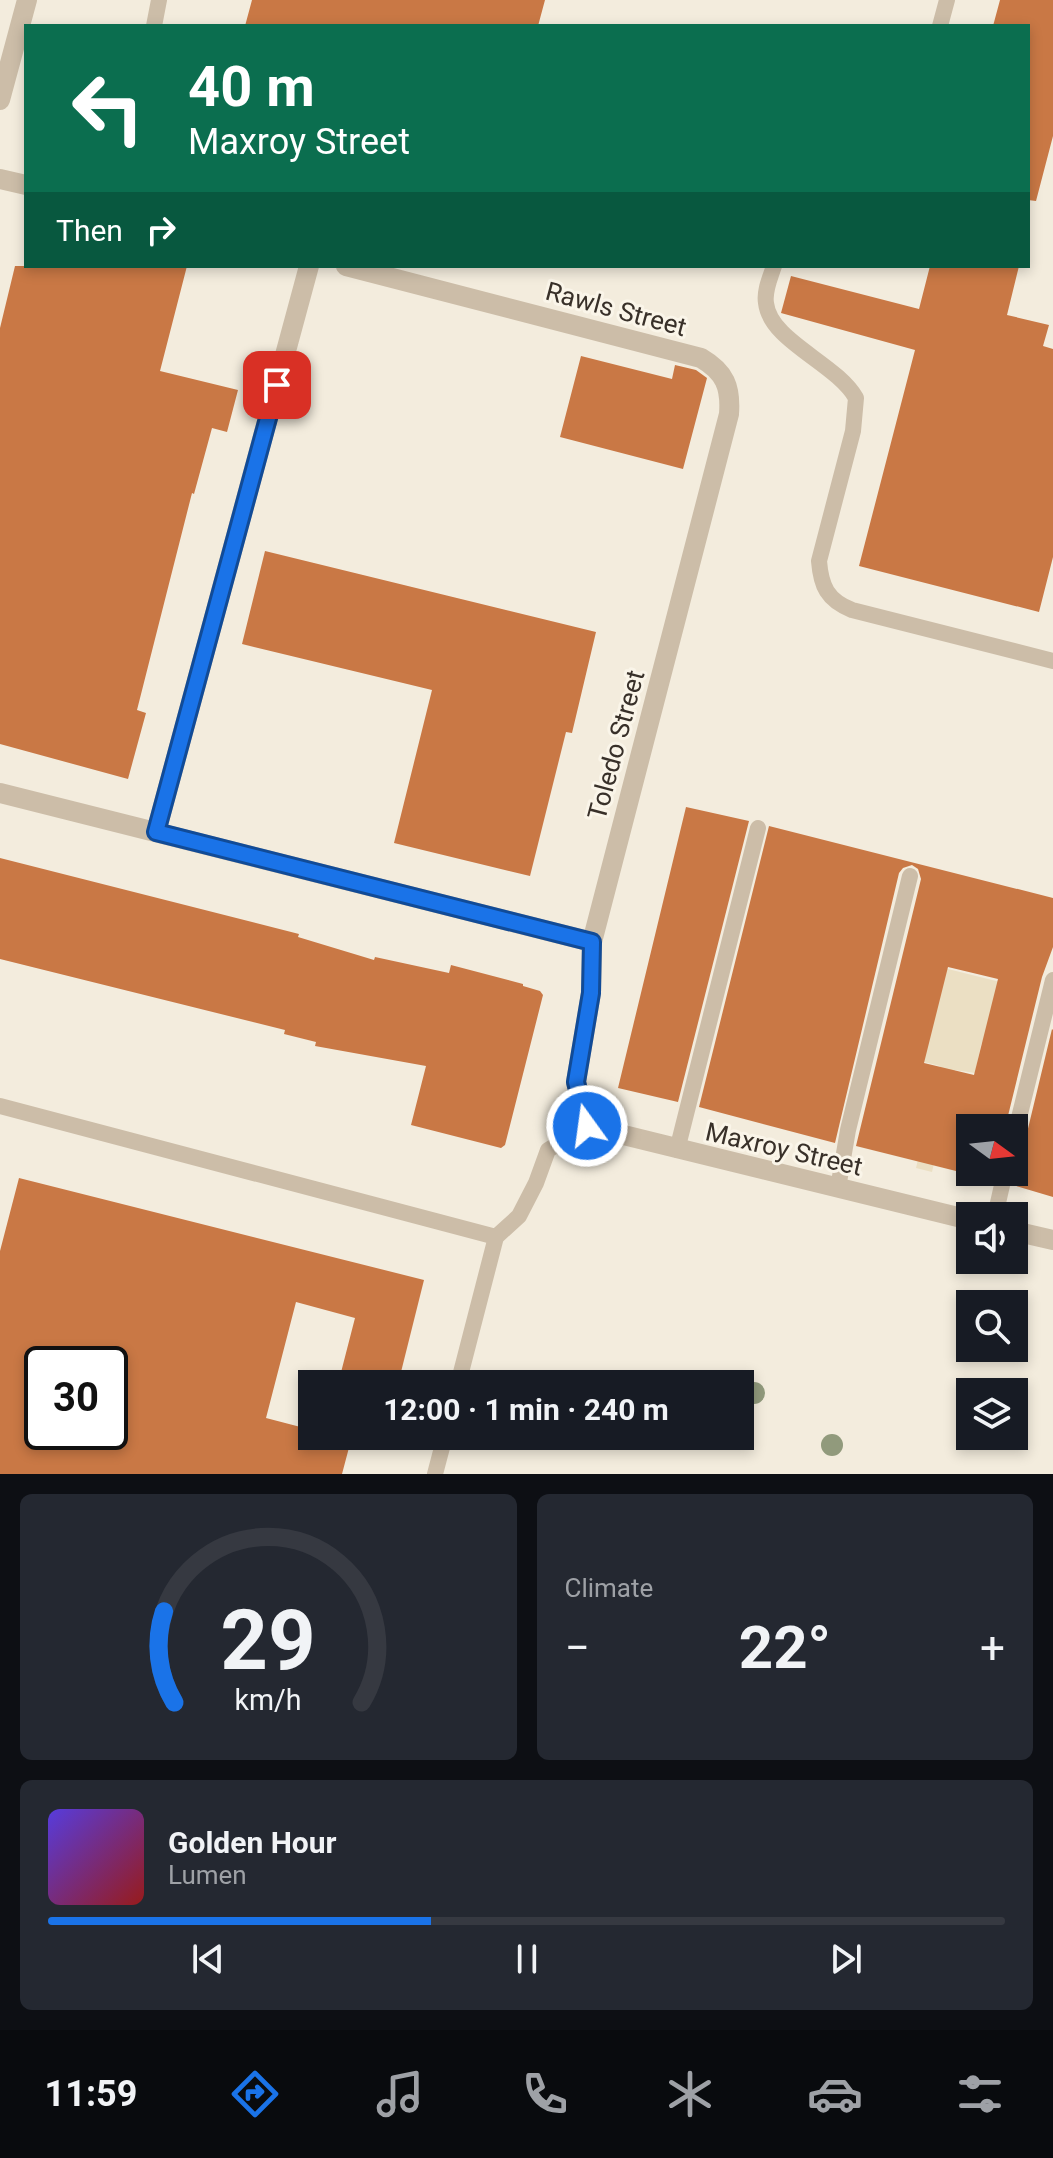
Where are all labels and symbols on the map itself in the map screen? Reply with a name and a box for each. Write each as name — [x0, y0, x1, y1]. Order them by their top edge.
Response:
street label: Rawls Street — [542, 276, 690, 342]
pin — [243, 351, 311, 419]
street label: Toledo Street — [582, 667, 650, 823]
position arrow — [545, 1084, 629, 1168]
north arrow — [956, 1114, 1028, 1186]
street label: Maxroy Street — [703, 1116, 865, 1182]
speed limit sign: 30 — [24, 1346, 128, 1450]

